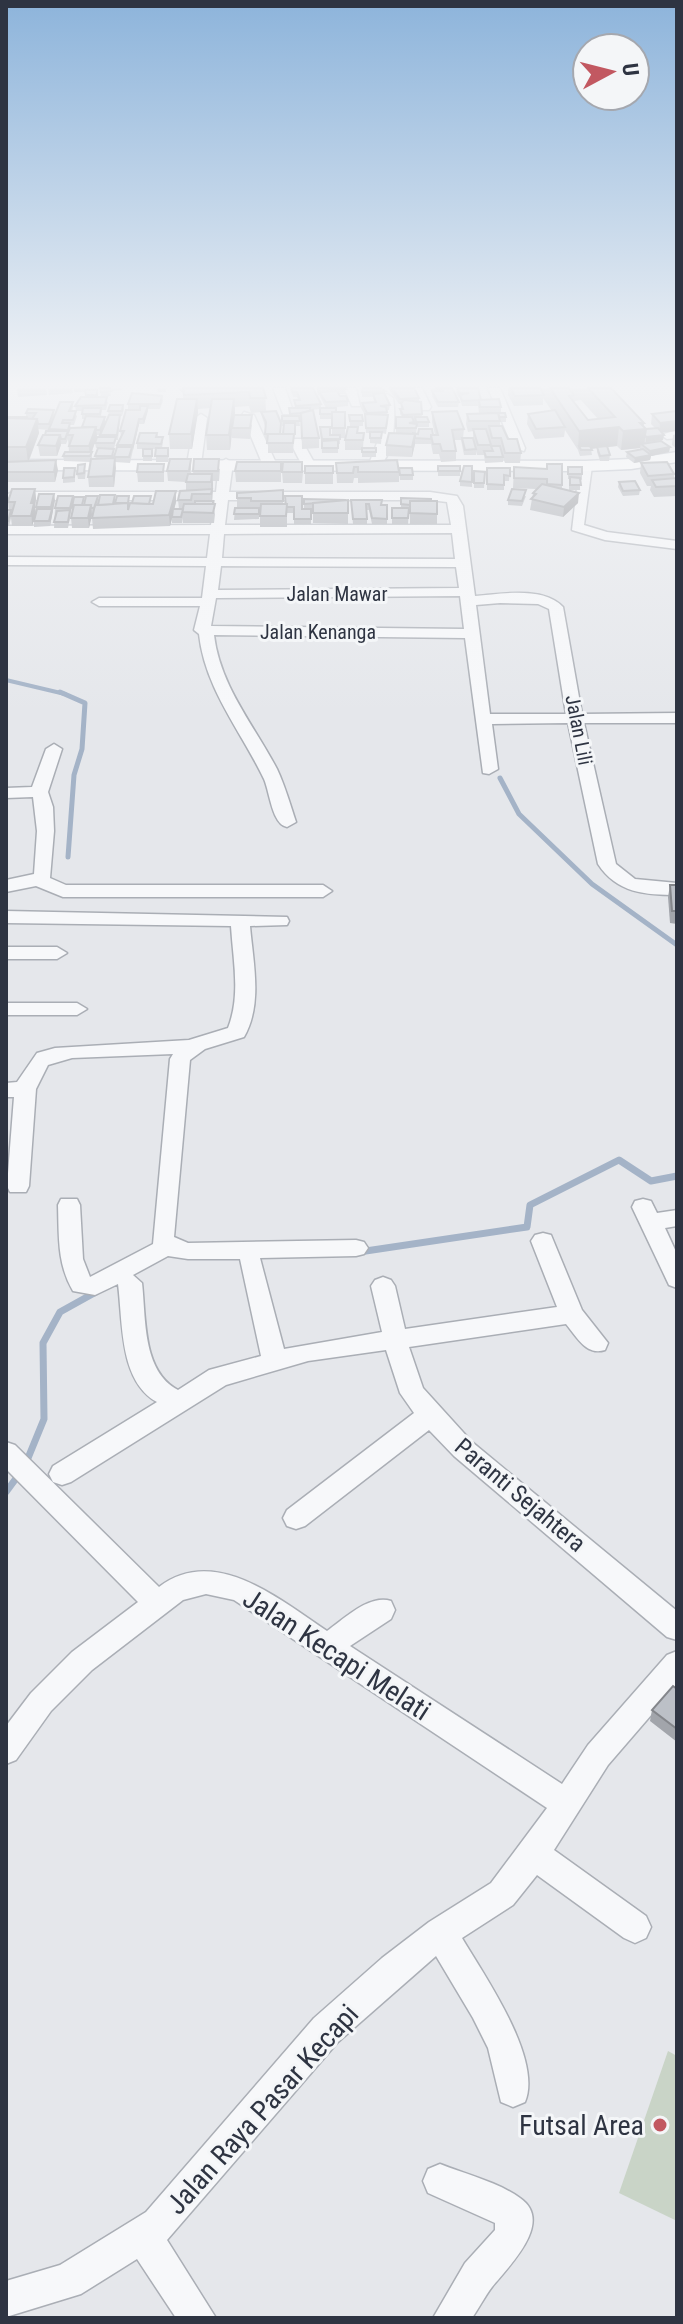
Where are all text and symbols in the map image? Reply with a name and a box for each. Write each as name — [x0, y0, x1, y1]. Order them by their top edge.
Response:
north arrow — [571, 32, 651, 112]
text: U — [617, 62, 644, 77]
street label: Jalan Mawar — [286, 582, 388, 606]
street label: Jalan Kenanga — [260, 620, 376, 644]
street label: Jalan Lili — [560, 693, 598, 767]
street label: Paranti Sejahtera — [449, 1432, 591, 1558]
street label: Jalan Kecapi Melati — [237, 1582, 437, 1727]
street label: Jalan Raya Pasar Kecapi — [160, 1998, 365, 2221]
place label: Futsal Area — [519, 2109, 644, 2142]
marker: Futsal Area — [651, 2116, 669, 2134]

